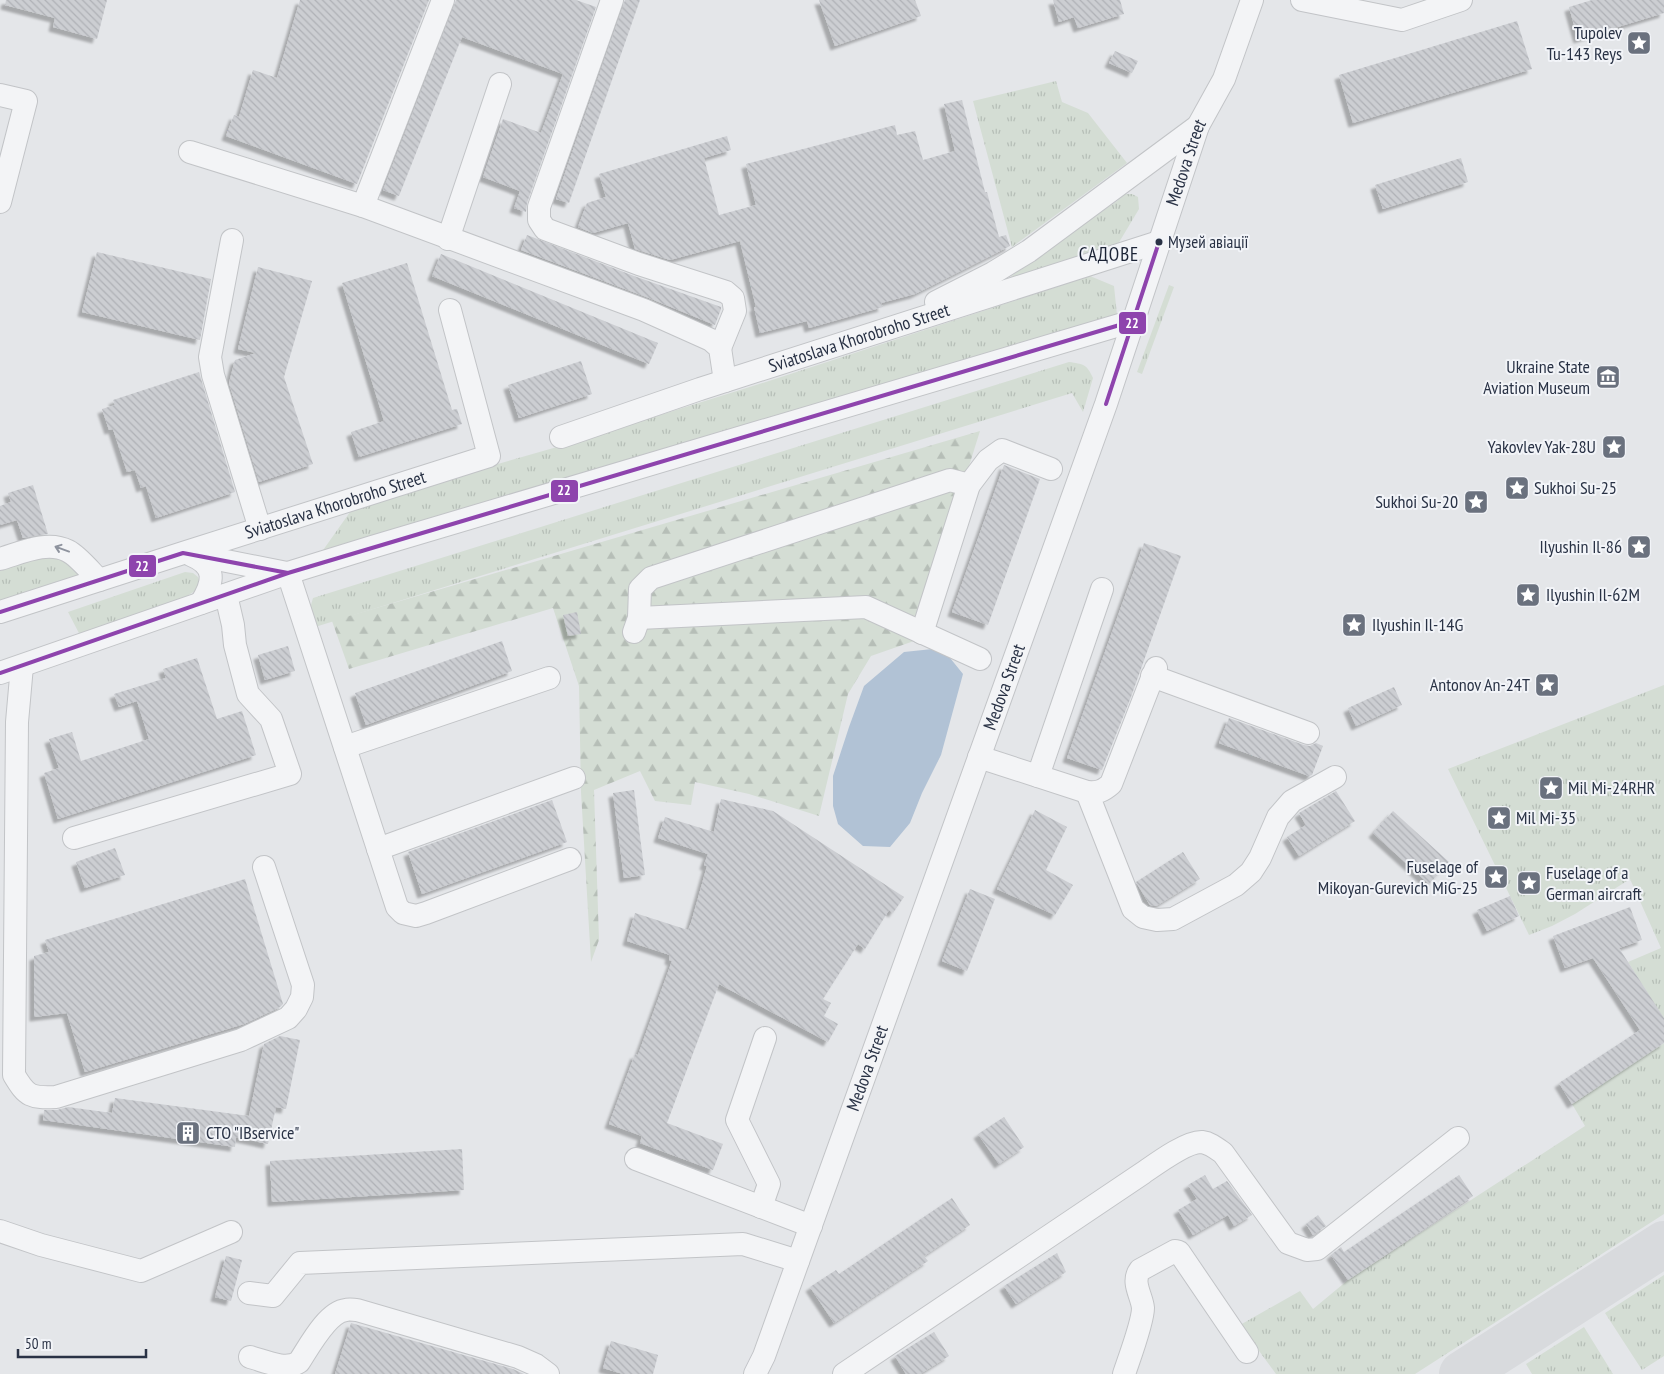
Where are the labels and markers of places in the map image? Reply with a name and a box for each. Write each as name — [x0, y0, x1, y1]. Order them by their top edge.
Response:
place label: Tupolev Tu-143 Reys — [1546, 21, 1622, 65]
place icon: Tupolev Tu-143 Reys — [1626, 30, 1652, 56]
place label: Музей авіації — [1168, 231, 1249, 253]
marker: Музей авіації — [1154, 237, 1164, 247]
place label: Ukraine State Aviation Museum — [1483, 355, 1590, 399]
museum icon: Ukraine State Aviation Museum — [1595, 364, 1621, 390]
place icon: Yakovlev Yak-28U — [1601, 434, 1627, 460]
place label: Yakovlev Yak-28U — [1488, 435, 1596, 458]
place icon: Sukhoi Su-25 — [1504, 475, 1530, 501]
place label: Sukhoi Su-25 — [1534, 476, 1617, 499]
place icon: Sukhoi Su-20 — [1463, 489, 1489, 515]
place label: Sukhoi Su-20 — [1375, 490, 1458, 513]
place icon: Ilyushin Il-86 — [1626, 534, 1652, 560]
place label: Ilyushin Il-86 — [1540, 535, 1622, 558]
place icon: Ilyushin Il-62M — [1515, 582, 1541, 608]
place label: Ilyushin Il-62M — [1546, 583, 1640, 606]
place icon: Ilyushin Il-14G — [1341, 612, 1367, 638]
place label: Ilyushin Il-14G — [1372, 613, 1463, 636]
place icon: Antonov An-24T — [1534, 672, 1560, 698]
place label: Antonov An-24T — [1430, 673, 1530, 696]
place icon: Mil Mi-24RHR — [1538, 775, 1564, 801]
place label: Mil Mi-24RHR — [1568, 776, 1655, 799]
place icon: Mil Mi-35 — [1486, 805, 1512, 831]
place label: Mil Mi-35 — [1516, 806, 1576, 829]
place label: Fuselage of Mikoyan-Gurevich MiG-25 — [1318, 855, 1479, 899]
place label: Fuselage of a German aircraft — [1546, 861, 1642, 905]
place icon: Fuselage of Mikoyan-Gurevich MiG-25 — [1483, 864, 1509, 890]
place icon: Fuselage of a German aircraft — [1516, 870, 1542, 896]
building icon: СТО "IBservice" — [175, 1120, 201, 1146]
place label: СТО "IBservice" — [206, 1121, 299, 1144]

